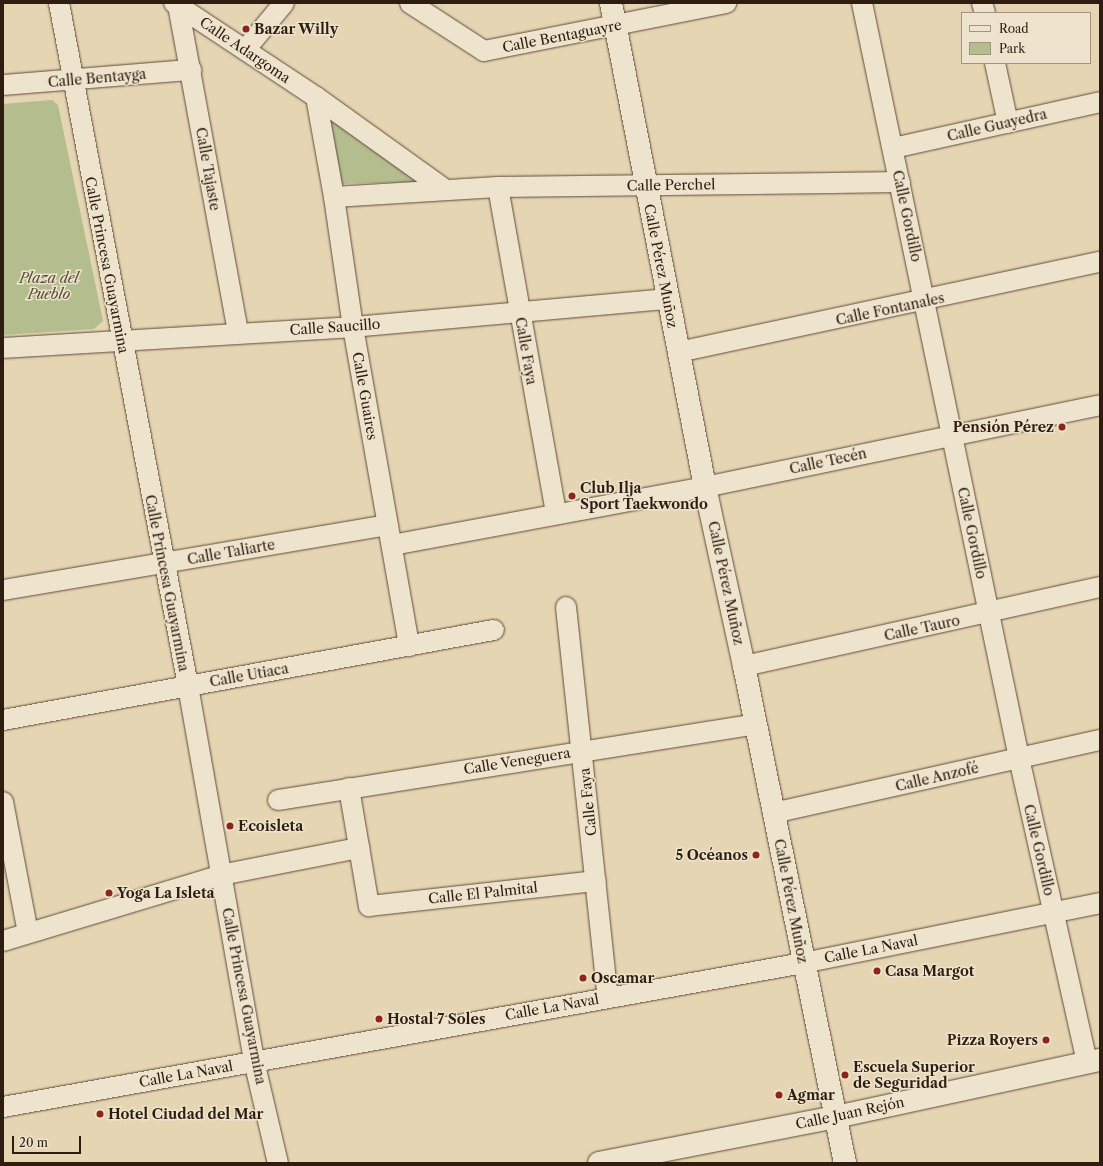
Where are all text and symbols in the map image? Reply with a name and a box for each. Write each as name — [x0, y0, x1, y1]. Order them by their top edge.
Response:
legend — [961, 12, 1091, 64]
street label: Calle Adargoma — [196, 13, 294, 87]
street label: Calle Bentaguayre — [501, 16, 623, 56]
place label: Bazar Willy — [254, 21, 339, 37]
text: Road — [999, 21, 1029, 36]
marker: Bazar Willy — [241, 24, 251, 34]
text: Park — [999, 41, 1025, 56]
street label: Calle Bentayga — [47, 65, 147, 91]
street label: Calle Guayedra — [945, 105, 1049, 145]
street label: Calle Tajaste — [192, 126, 224, 212]
street label: Calle Gordillo — [889, 169, 925, 263]
street label: Calle Princesa Guayarmina — [82, 175, 132, 355]
street label: Calle Perchel — [627, 176, 715, 194]
street label: Calle Pérez Muñoz — [641, 202, 681, 330]
park label: Plaza del Pueblo — [19, 270, 79, 302]
street label: Calle Fontanales — [834, 289, 946, 329]
street label: Calle Saucillo — [289, 315, 381, 339]
street label: Calle Faya — [512, 316, 540, 386]
street label: Calle Guaires — [349, 351, 381, 441]
place label: Pensión Pérez — [953, 419, 1054, 435]
marker: Pensión Pérez — [1057, 422, 1067, 432]
street label: Calle Tecén — [788, 445, 868, 477]
place label: Club Ilja Sport Taekwondo — [580, 480, 708, 512]
street label: Calle Gordillo — [954, 486, 990, 580]
marker: Club Ilja Sport Taekwondo — [567, 491, 577, 501]
street label: Calle Princesa Guayarmina — [142, 493, 192, 673]
street label: Calle Pérez Muñoz — [705, 520, 747, 646]
street label: Calle Taliarte — [186, 536, 276, 568]
street label: Calle Tauro — [882, 612, 962, 644]
street label: Calle Utiaca — [208, 660, 290, 690]
street label: Calle Veneguera — [462, 744, 572, 778]
street label: Calle Anzofé — [893, 759, 981, 795]
street label: Calle Faya — [576, 767, 600, 837]
street label: Calle Gordillo — [1020, 803, 1058, 897]
place label: Ecoisleta — [238, 818, 303, 834]
marker: Ecoisleta — [225, 821, 235, 831]
street label: Calle Pérez Muñoz — [771, 837, 811, 965]
place label: 5 Océanos — [676, 847, 748, 863]
marker: 5 Océanos — [751, 850, 761, 860]
street label: Calle El Palmital — [427, 879, 539, 907]
place label: Yoga La Isleta — [117, 885, 215, 901]
marker: Yoga La Isleta — [104, 888, 114, 898]
street label: Calle Princesa Guayarmina — [219, 906, 269, 1086]
street label: Calle La Naval — [823, 932, 919, 966]
place label: Casa Margot — [885, 963, 975, 979]
marker: Casa Margot — [872, 966, 882, 976]
place label: Oscamar — [591, 970, 654, 986]
marker: Oscamar — [578, 973, 588, 983]
street label: Calle La Naval — [504, 990, 600, 1024]
place label: Hostal 7 Soles — [387, 1011, 485, 1027]
marker: Hostal 7 Soles — [374, 1014, 384, 1024]
place label: Pizza Royers — [947, 1032, 1038, 1048]
marker: Pizza Royers — [1041, 1035, 1051, 1045]
street label: Calle La Naval — [138, 1057, 234, 1091]
place label: Escuela Superior de Seguridad — [853, 1059, 975, 1092]
marker: Escuela Superior de Seguridad — [840, 1070, 850, 1080]
place label: Agmar — [787, 1087, 835, 1103]
marker: Agmar — [774, 1090, 784, 1100]
street label: Calle Juan Rejón — [794, 1093, 906, 1133]
place label: Hotel Ciudad del Mar — [108, 1106, 263, 1122]
marker: Hotel Ciudad del Mar — [95, 1109, 105, 1119]
scale bar — [14, 1128, 83, 1154]
text: 20 m — [19, 1135, 48, 1150]

